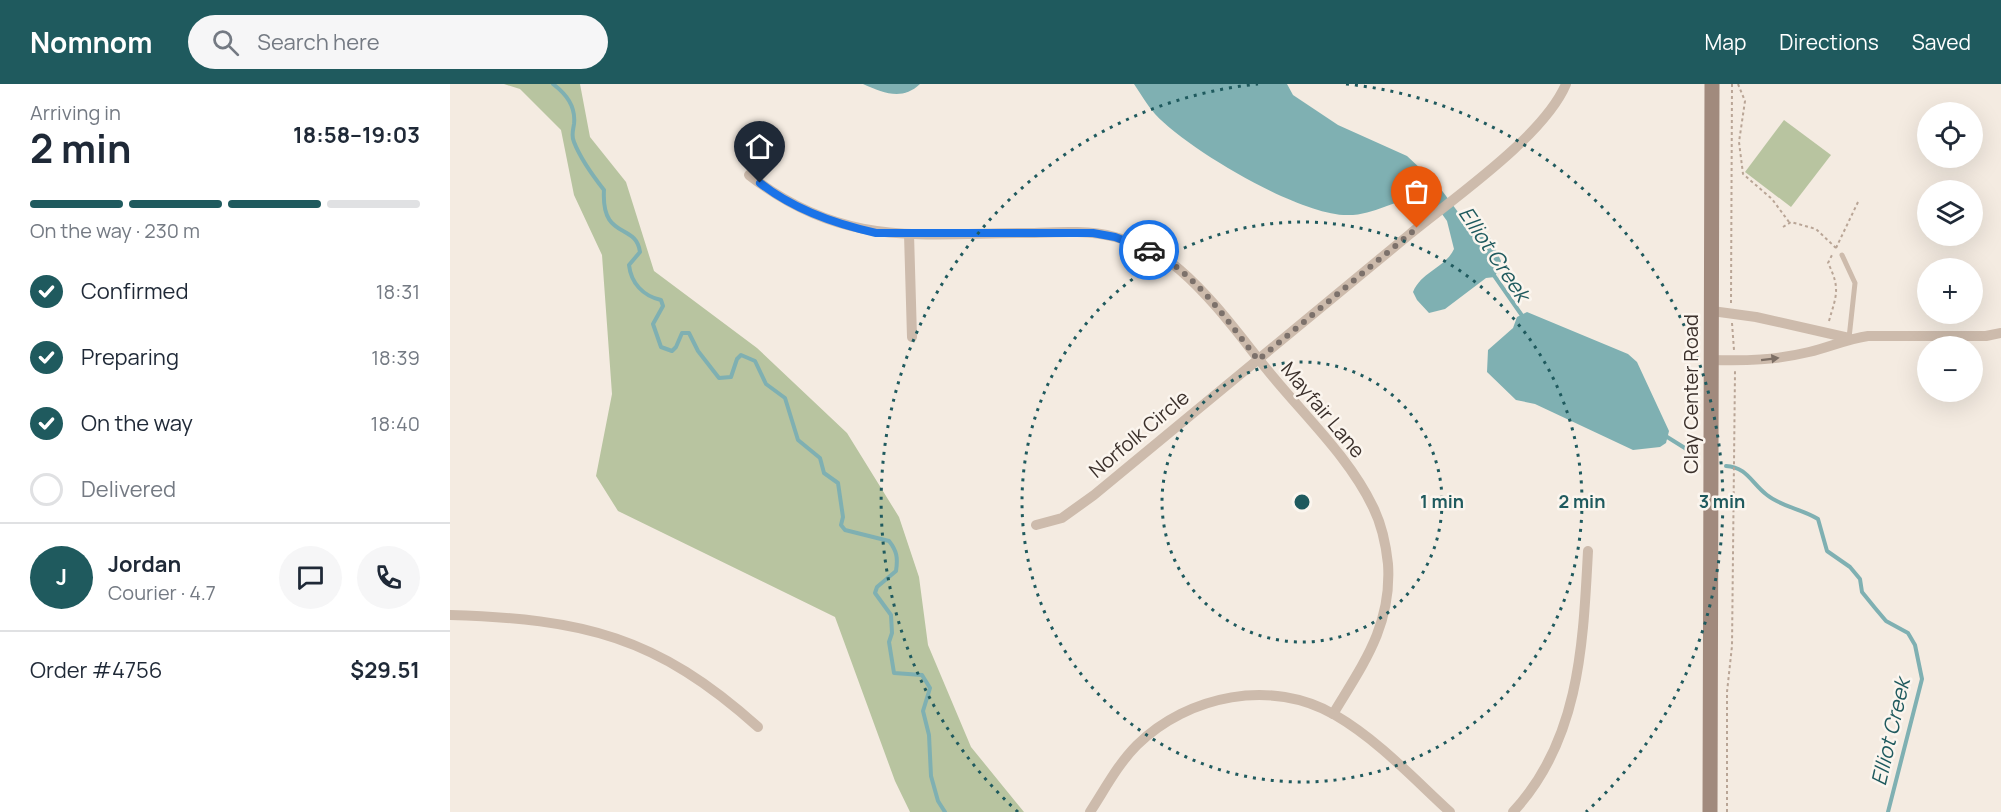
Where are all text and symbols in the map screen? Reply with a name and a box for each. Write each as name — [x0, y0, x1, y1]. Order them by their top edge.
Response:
search box — [188, 15, 608, 69]
text: Nomnom — [30, 23, 152, 61]
icon: search — [209, 26, 242, 59]
text: Search here — [257, 27, 380, 57]
text: Map — [1705, 28, 1746, 56]
text: Directions — [1779, 28, 1879, 56]
text: Saved — [1912, 28, 1971, 56]
text: Arriving in — [30, 99, 121, 126]
map controls — [1917, 102, 1983, 402]
button: locate — [1917, 102, 1983, 168]
text: 18:58–19:03 — [293, 120, 420, 150]
text: 2 min — [30, 121, 131, 175]
pin — [734, 121, 785, 183]
icon: home — [743, 130, 776, 163]
pin — [1391, 166, 1442, 228]
icon: bag — [1400, 175, 1433, 208]
button: layers — [1917, 180, 1983, 246]
water label: Elliot Creek — [1453, 200, 1538, 309]
text: On the way · 230 m — [30, 217, 200, 244]
courier — [1119, 220, 1179, 280]
icon: car — [1133, 234, 1166, 267]
button: + — [1917, 258, 1983, 324]
icon: check — [30, 275, 63, 308]
text: Confirmed — [81, 276, 189, 306]
text: 18:31 — [376, 278, 420, 305]
street label: Clay Center Road — [1677, 314, 1704, 474]
button: − — [1917, 336, 1983, 402]
icon: check — [30, 341, 63, 374]
text: Preparing — [81, 342, 179, 372]
text: 18:39 — [371, 344, 420, 371]
one-way arrow — [1761, 355, 1780, 364]
street label: Mayfair Lane — [1275, 356, 1371, 463]
street label: Norfolk Circle — [1083, 384, 1194, 483]
icon: check — [30, 407, 63, 440]
text: On the way — [81, 408, 193, 438]
text: 18:40 — [371, 410, 420, 437]
text: Delivered — [81, 474, 176, 504]
text: 1 min — [1420, 489, 1464, 513]
text: 2 min — [1559, 489, 1605, 513]
text: 3 min — [1699, 489, 1745, 513]
centre of rings — [1292, 492, 1312, 512]
button: chat — [279, 546, 342, 609]
button: phone — [357, 546, 420, 609]
text: Jordan — [108, 549, 181, 579]
text: J — [56, 562, 67, 592]
text: Courier · 4.7 — [108, 579, 216, 606]
text: Order #4756 — [30, 655, 162, 685]
text: $29.51 — [350, 655, 420, 685]
water label: Elliot Creek — [1864, 673, 1917, 788]

